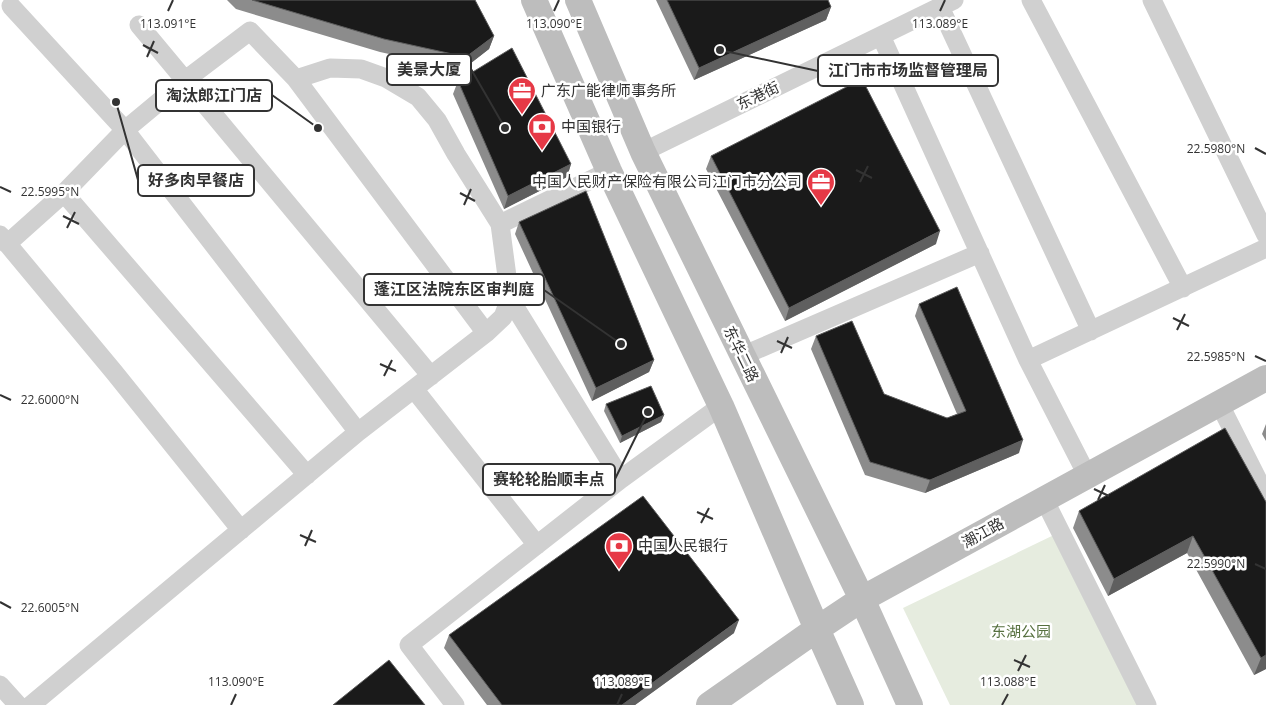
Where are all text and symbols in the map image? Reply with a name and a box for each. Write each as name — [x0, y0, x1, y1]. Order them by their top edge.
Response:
text: 113.091°E — [140, 15, 196, 32]
text: 113.090°E — [526, 15, 582, 32]
text: 113.089°E — [912, 15, 968, 32]
callout: 美景大厦 — [387, 54, 471, 85]
callout: 江门市市场监督管理局 — [818, 55, 998, 86]
text: 美景大厦 — [397, 58, 461, 80]
text: 江门市市场监督管理局 — [828, 59, 988, 81]
office icon: 广东广能律师事务所 — [507, 76, 537, 115]
street label: 东港街 — [733, 76, 782, 114]
callout: 淘汰郎江门店 — [156, 80, 272, 111]
place label: 广东广能律师事务所 — [541, 80, 676, 100]
text: 淘汰郎江门店 — [166, 84, 262, 106]
bank icon: 中国银行 — [527, 112, 557, 151]
place label: 中国银行 — [561, 116, 621, 136]
text: 22.5980°N — [1187, 140, 1245, 157]
callout: 好多肉早餐店 — [138, 165, 254, 196]
office icon: 中国人民财产保险有限公司江门市分公司 — [806, 167, 836, 206]
text: 好多肉早餐店 — [148, 169, 244, 191]
place label: 中国人民财产保险有限公司江门市分公司 — [532, 171, 802, 191]
text: 22.5995°N — [21, 183, 79, 200]
callout: 蓬江区法院东区审判庭 — [364, 274, 544, 305]
text: 蓬江区法院东区审判庭 — [374, 278, 534, 300]
street label: 东华二路 — [720, 322, 764, 385]
text: 22.5985°N — [1187, 348, 1245, 365]
text: 22.6000°N — [21, 391, 79, 408]
callout: 赛轮轮胎顺丰点 — [483, 464, 615, 495]
text: 赛轮轮胎顺丰点 — [493, 468, 605, 490]
street label: 潮江路 — [958, 512, 1007, 552]
bank icon: 中国人民银行 — [604, 531, 634, 570]
place label: 中国人民银行 — [638, 535, 728, 555]
text: 22.5990°N — [1187, 555, 1245, 572]
text: 22.6005°N — [21, 599, 79, 616]
park label: 东湖公园 — [991, 621, 1051, 641]
text: 113.090°E — [208, 673, 264, 690]
text: 113.089°E — [594, 673, 650, 690]
text: 113.088°E — [980, 673, 1036, 690]

